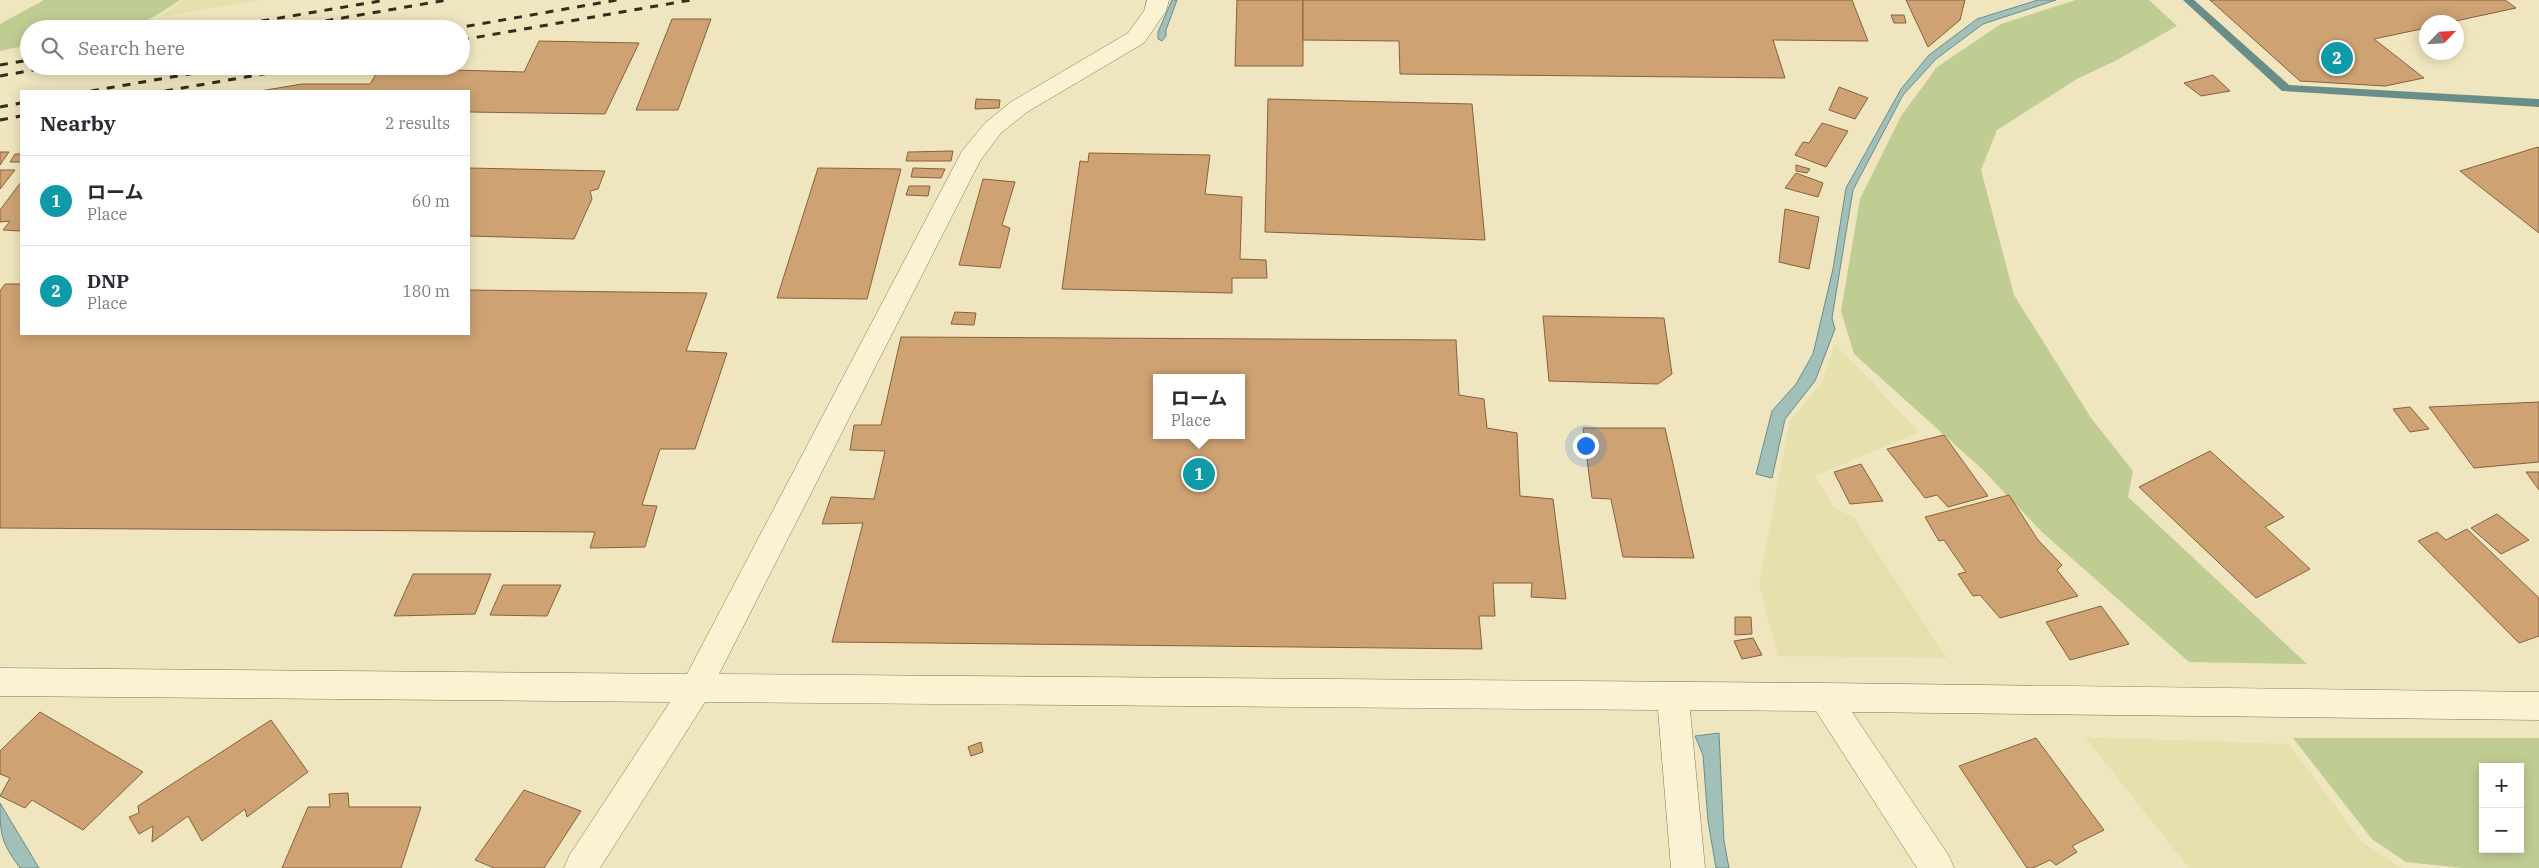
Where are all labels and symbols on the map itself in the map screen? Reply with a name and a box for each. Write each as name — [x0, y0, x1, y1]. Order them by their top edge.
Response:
north arrow — [2419, 15, 2464, 60]
pin: 2 — [2321, 39, 2353, 77]
your location — [1573, 433, 1599, 459]
pin: 1 — [1183, 455, 1215, 493]

